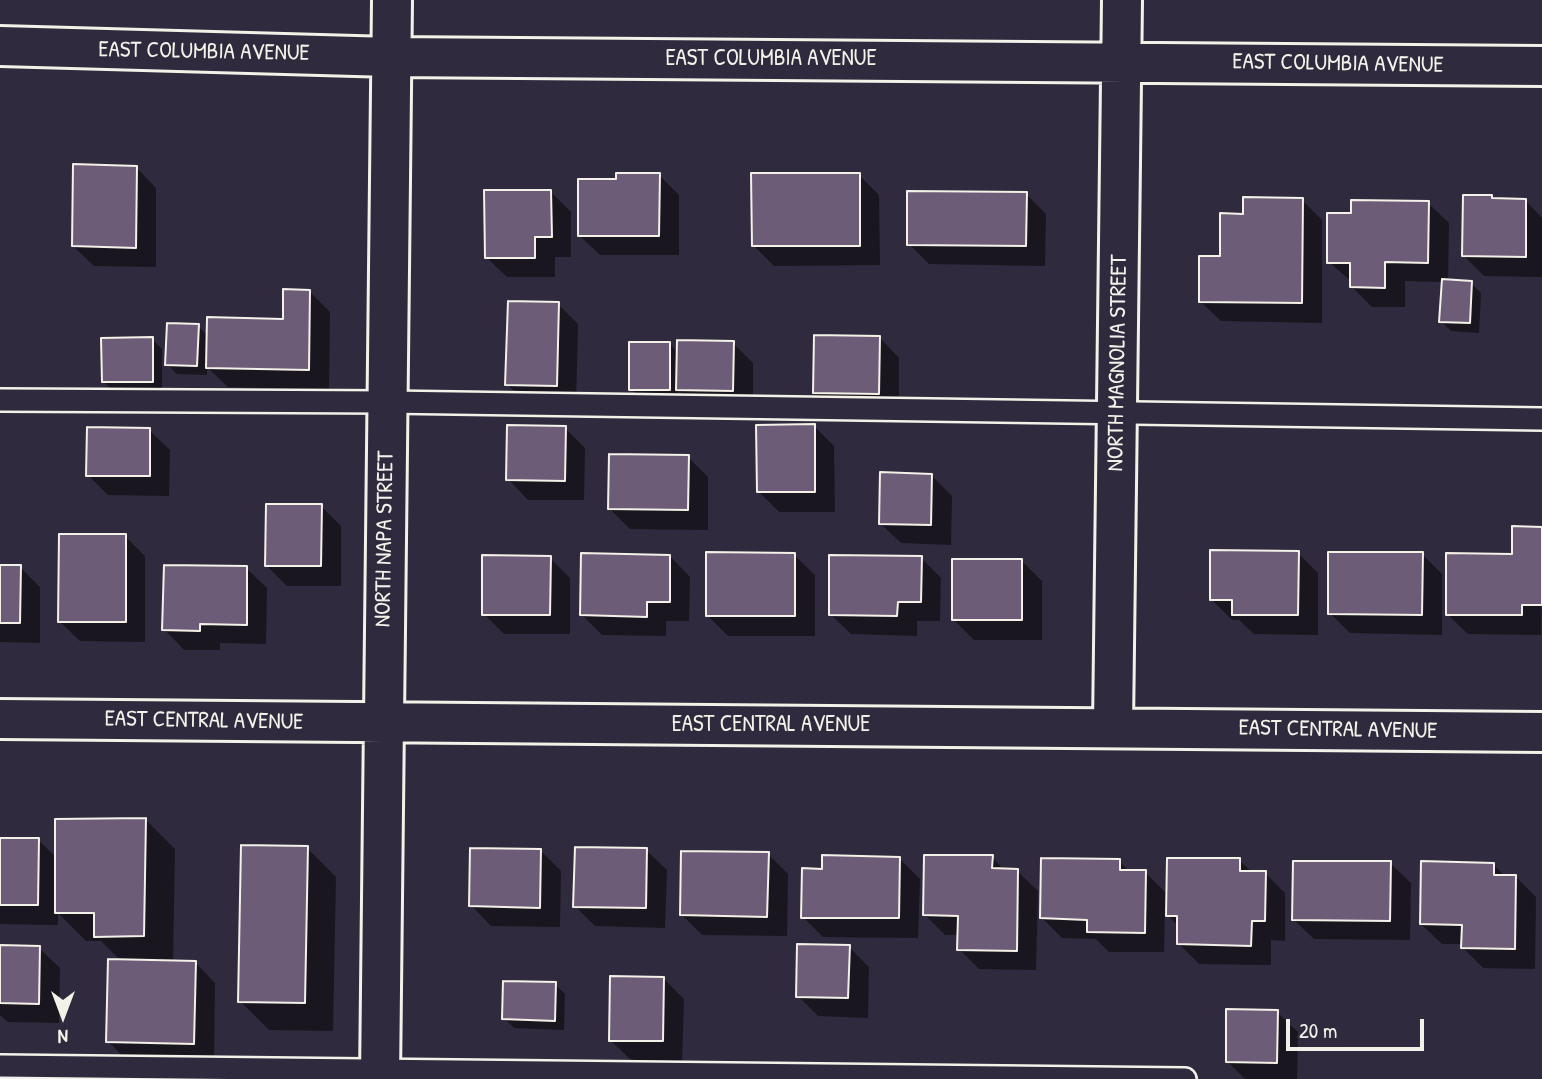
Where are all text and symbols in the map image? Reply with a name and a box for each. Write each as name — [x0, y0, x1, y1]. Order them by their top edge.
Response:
street label: EAST COLUMBIA AVENUE — [98, 36, 310, 68]
street label: EAST COLUMBIA AVENUE — [665, 45, 877, 73]
street label: EAST COLUMBIA AVENUE — [1232, 48, 1444, 80]
street label: NORTH MAGNOLIA STREET — [1102, 254, 1134, 472]
street label: NORTH NAPA STREET — [370, 451, 400, 627]
street label: EAST CENTRAL AVENUE — [104, 705, 304, 737]
street label: EAST CENTRAL AVENUE — [672, 711, 870, 739]
street label: EAST CENTRAL AVENUE — [1238, 714, 1438, 746]
north arrow — [28, 981, 98, 1051]
scale bar — [1290, 1006, 1428, 1050]
text: 20 m — [1299, 1016, 1337, 1045]
text: N — [58, 1024, 68, 1050]

